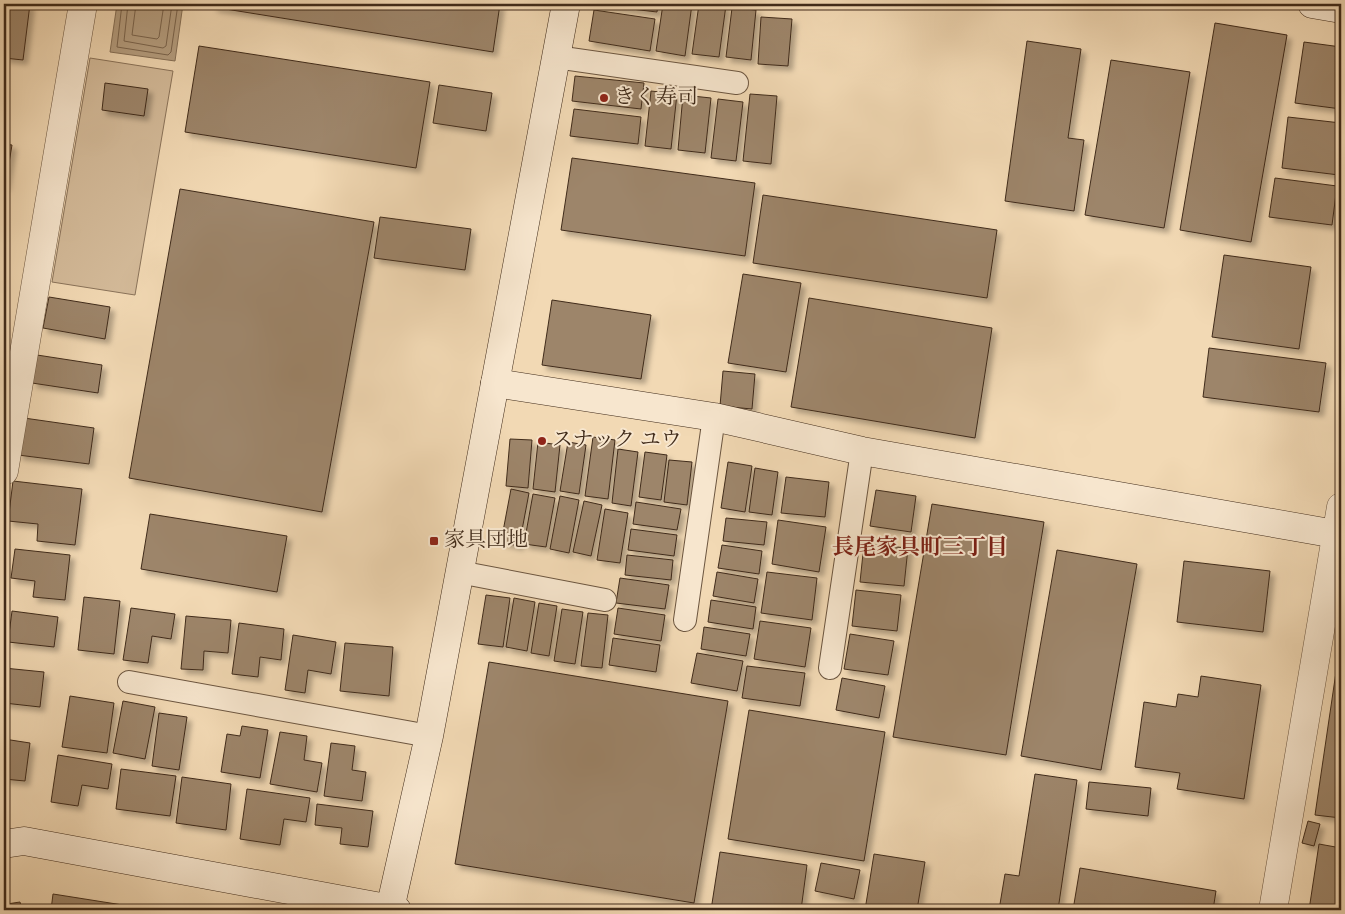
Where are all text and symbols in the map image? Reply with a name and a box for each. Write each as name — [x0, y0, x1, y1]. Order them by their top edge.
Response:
place label: きく寿司 — [614, 83, 698, 113]
marker: きく寿司 — [598, 92, 610, 104]
place label: スナック ユウ — [552, 426, 682, 456]
marker: スナック ユウ — [536, 435, 548, 447]
place label: 家具団地 — [444, 526, 528, 556]
district label: 長尾家具町三丁目 — [832, 533, 1008, 565]
marker: 家具団地 — [428, 535, 440, 547]

